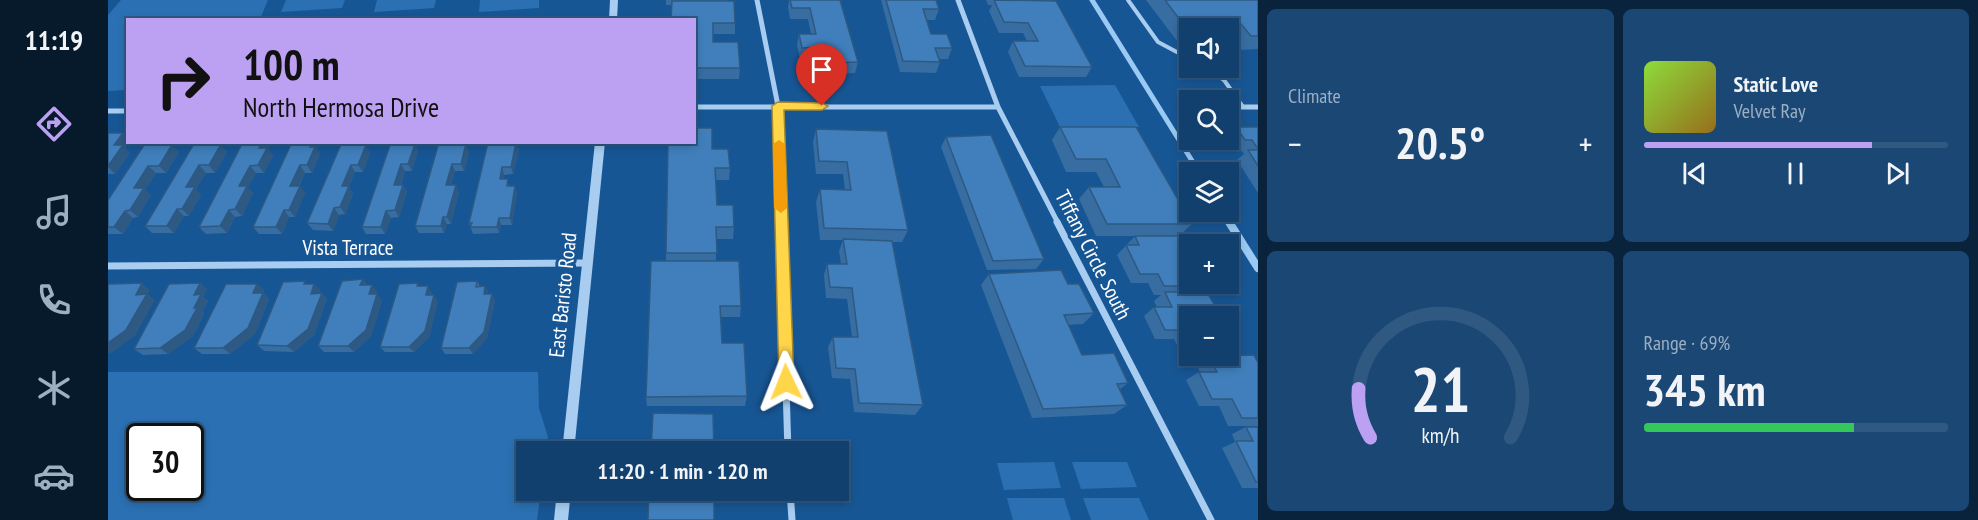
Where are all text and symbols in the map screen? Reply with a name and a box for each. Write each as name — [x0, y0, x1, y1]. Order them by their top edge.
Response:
map controls — [1179, 18, 1239, 366]
button: sound — [1179, 18, 1239, 78]
text: 11:19 — [25, 23, 83, 57]
text: 100 m — [243, 37, 340, 92]
icon: right — [144, 42, 222, 120]
pin — [796, 44, 847, 106]
icon: arrive — [805, 53, 838, 86]
text: Static Love — [1734, 70, 1818, 98]
text: Climate — [1288, 83, 1341, 109]
text: North Hermosa Drive — [243, 90, 439, 124]
button: search — [1179, 90, 1239, 150]
text: Velvet Ray — [1734, 98, 1806, 124]
icon: directions — [33, 103, 75, 145]
text: 20.5° — [1395, 113, 1485, 171]
text: − — [1288, 122, 1302, 165]
text: + — [1579, 122, 1592, 165]
icon: previous — [1678, 157, 1711, 190]
icon: pause — [1779, 157, 1812, 190]
icon: next — [1881, 157, 1914, 190]
button: layers — [1179, 162, 1239, 222]
street label: Tiffany Circle South — [1049, 186, 1138, 324]
icon: music — [33, 191, 75, 233]
street label: East Baristo Road — [543, 231, 582, 359]
street label: Vista Terrace — [301, 234, 394, 261]
button: + — [1179, 234, 1239, 294]
icon: phone — [33, 279, 75, 321]
button: − — [1179, 306, 1239, 366]
text: Range · 69% — [1644, 330, 1730, 356]
text: 21 — [1410, 348, 1470, 429]
position arrow — [754, 350, 818, 414]
text: 345 km — [1644, 360, 1766, 418]
icon: climate — [33, 367, 75, 409]
text: km/h — [1421, 421, 1459, 449]
speed limit sign: 30 — [126, 423, 204, 501]
icon: car — [33, 455, 75, 497]
text: 11:20 · 1 min · 120 m — [597, 457, 768, 485]

